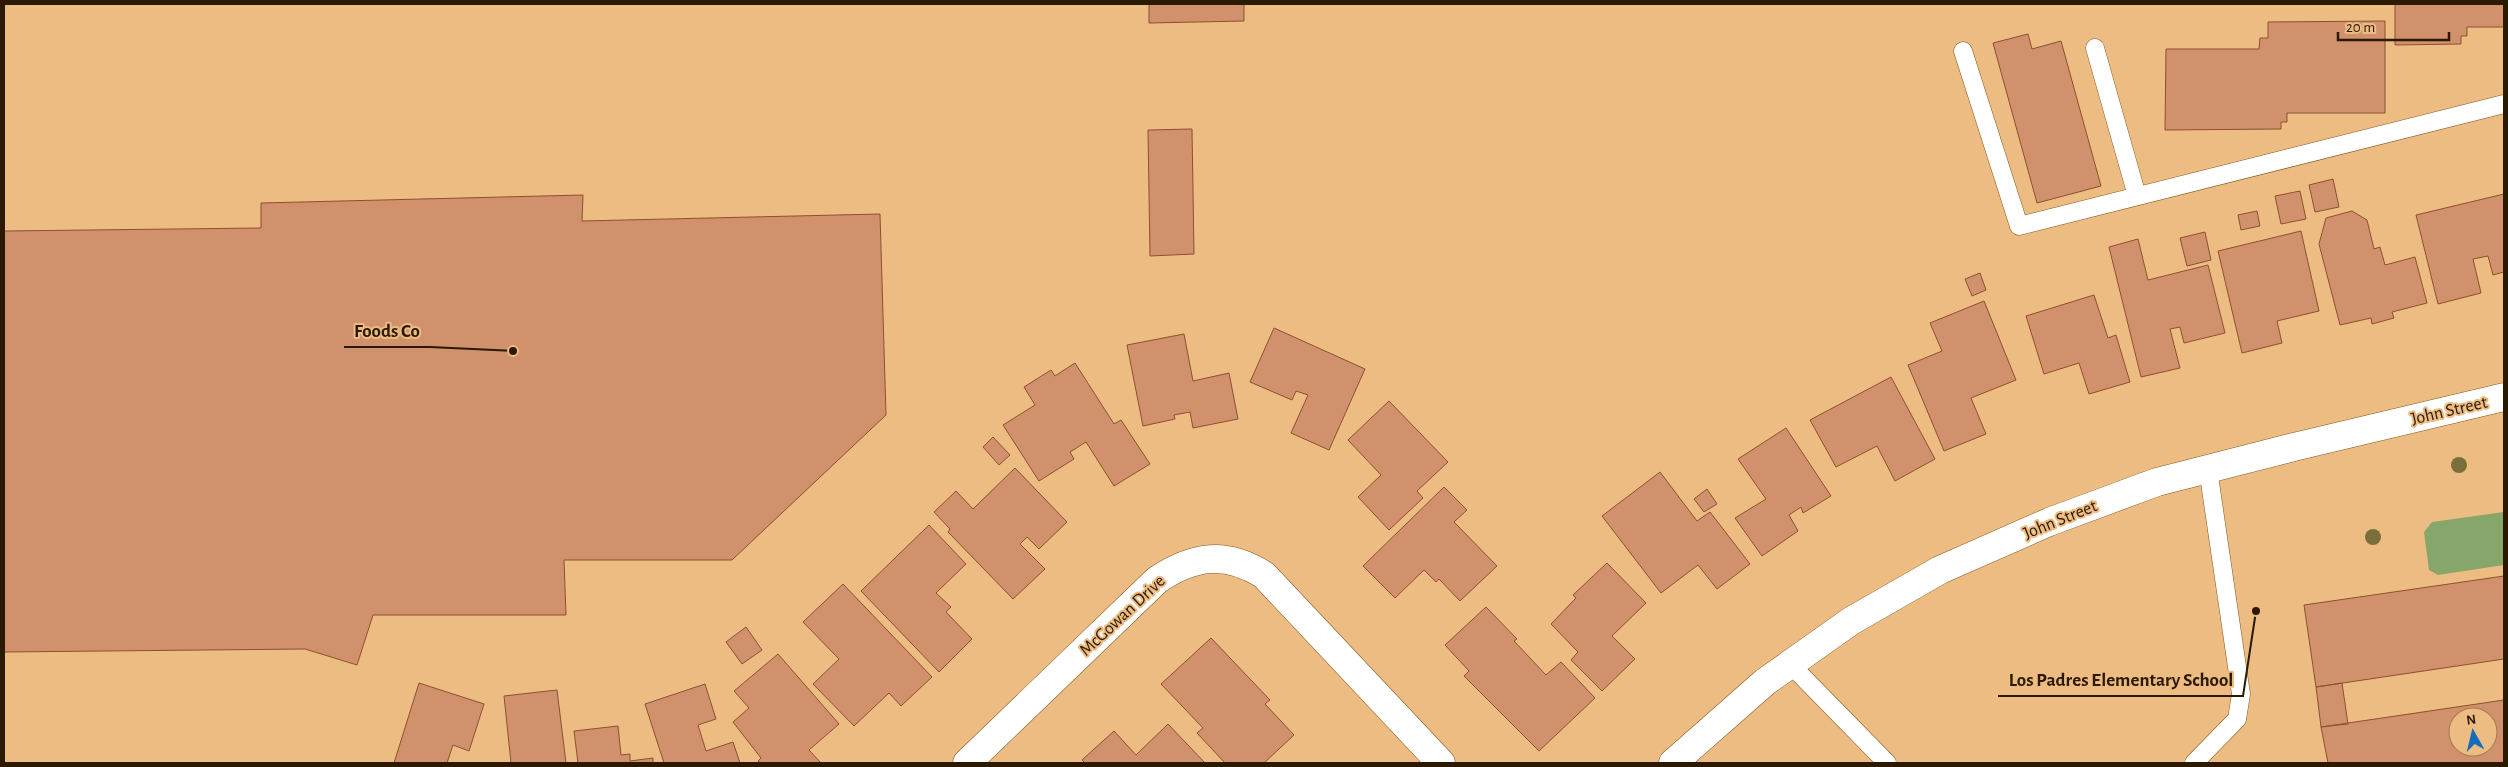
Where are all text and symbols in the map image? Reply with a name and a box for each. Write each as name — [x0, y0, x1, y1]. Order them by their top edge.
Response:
scale bar — [2338, 10, 2449, 42]
text: 20 m — [2346, 20, 2375, 35]
callout: Foods Co — [344, 313, 430, 347]
text: Foods Co — [354, 322, 420, 341]
street label: John Street — [2409, 393, 2489, 429]
street label: John Street — [2021, 497, 2100, 543]
street label: McGowan Drive — [1077, 572, 1169, 660]
callout: Los Padres Elementary School — [1998, 662, 2243, 696]
text: Los Padres Elementary School — [2009, 671, 2233, 690]
north arrow — [2448, 707, 2498, 757]
text: N — [2466, 713, 2477, 728]

